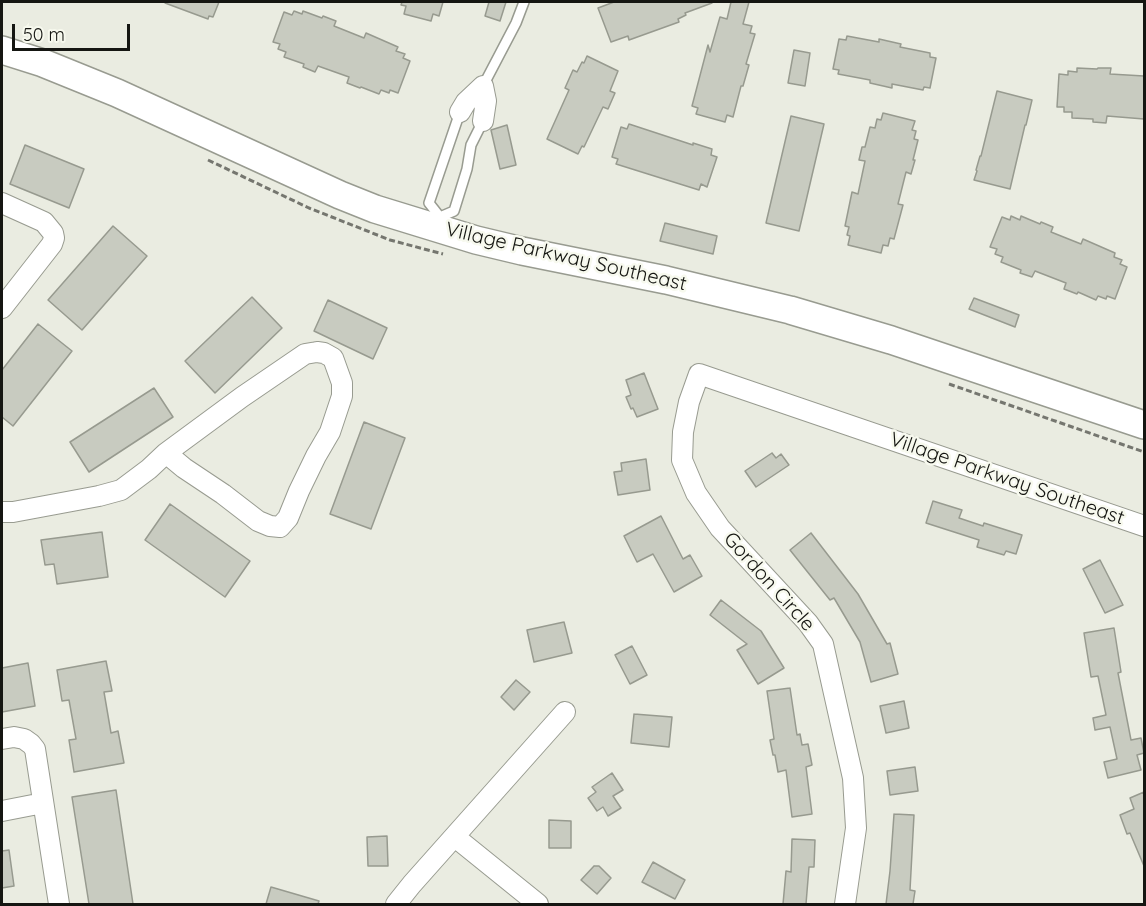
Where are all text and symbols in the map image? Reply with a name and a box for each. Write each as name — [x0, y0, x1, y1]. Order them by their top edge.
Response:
scale bar — [15, 12, 134, 50]
text: 50 m — [23, 23, 65, 46]
street label: Village Parkway Southeast — [443, 218, 689, 296]
street label: Village Parkway Southeast — [886, 428, 1128, 530]
street label: Gordon Circle — [718, 527, 820, 637]

